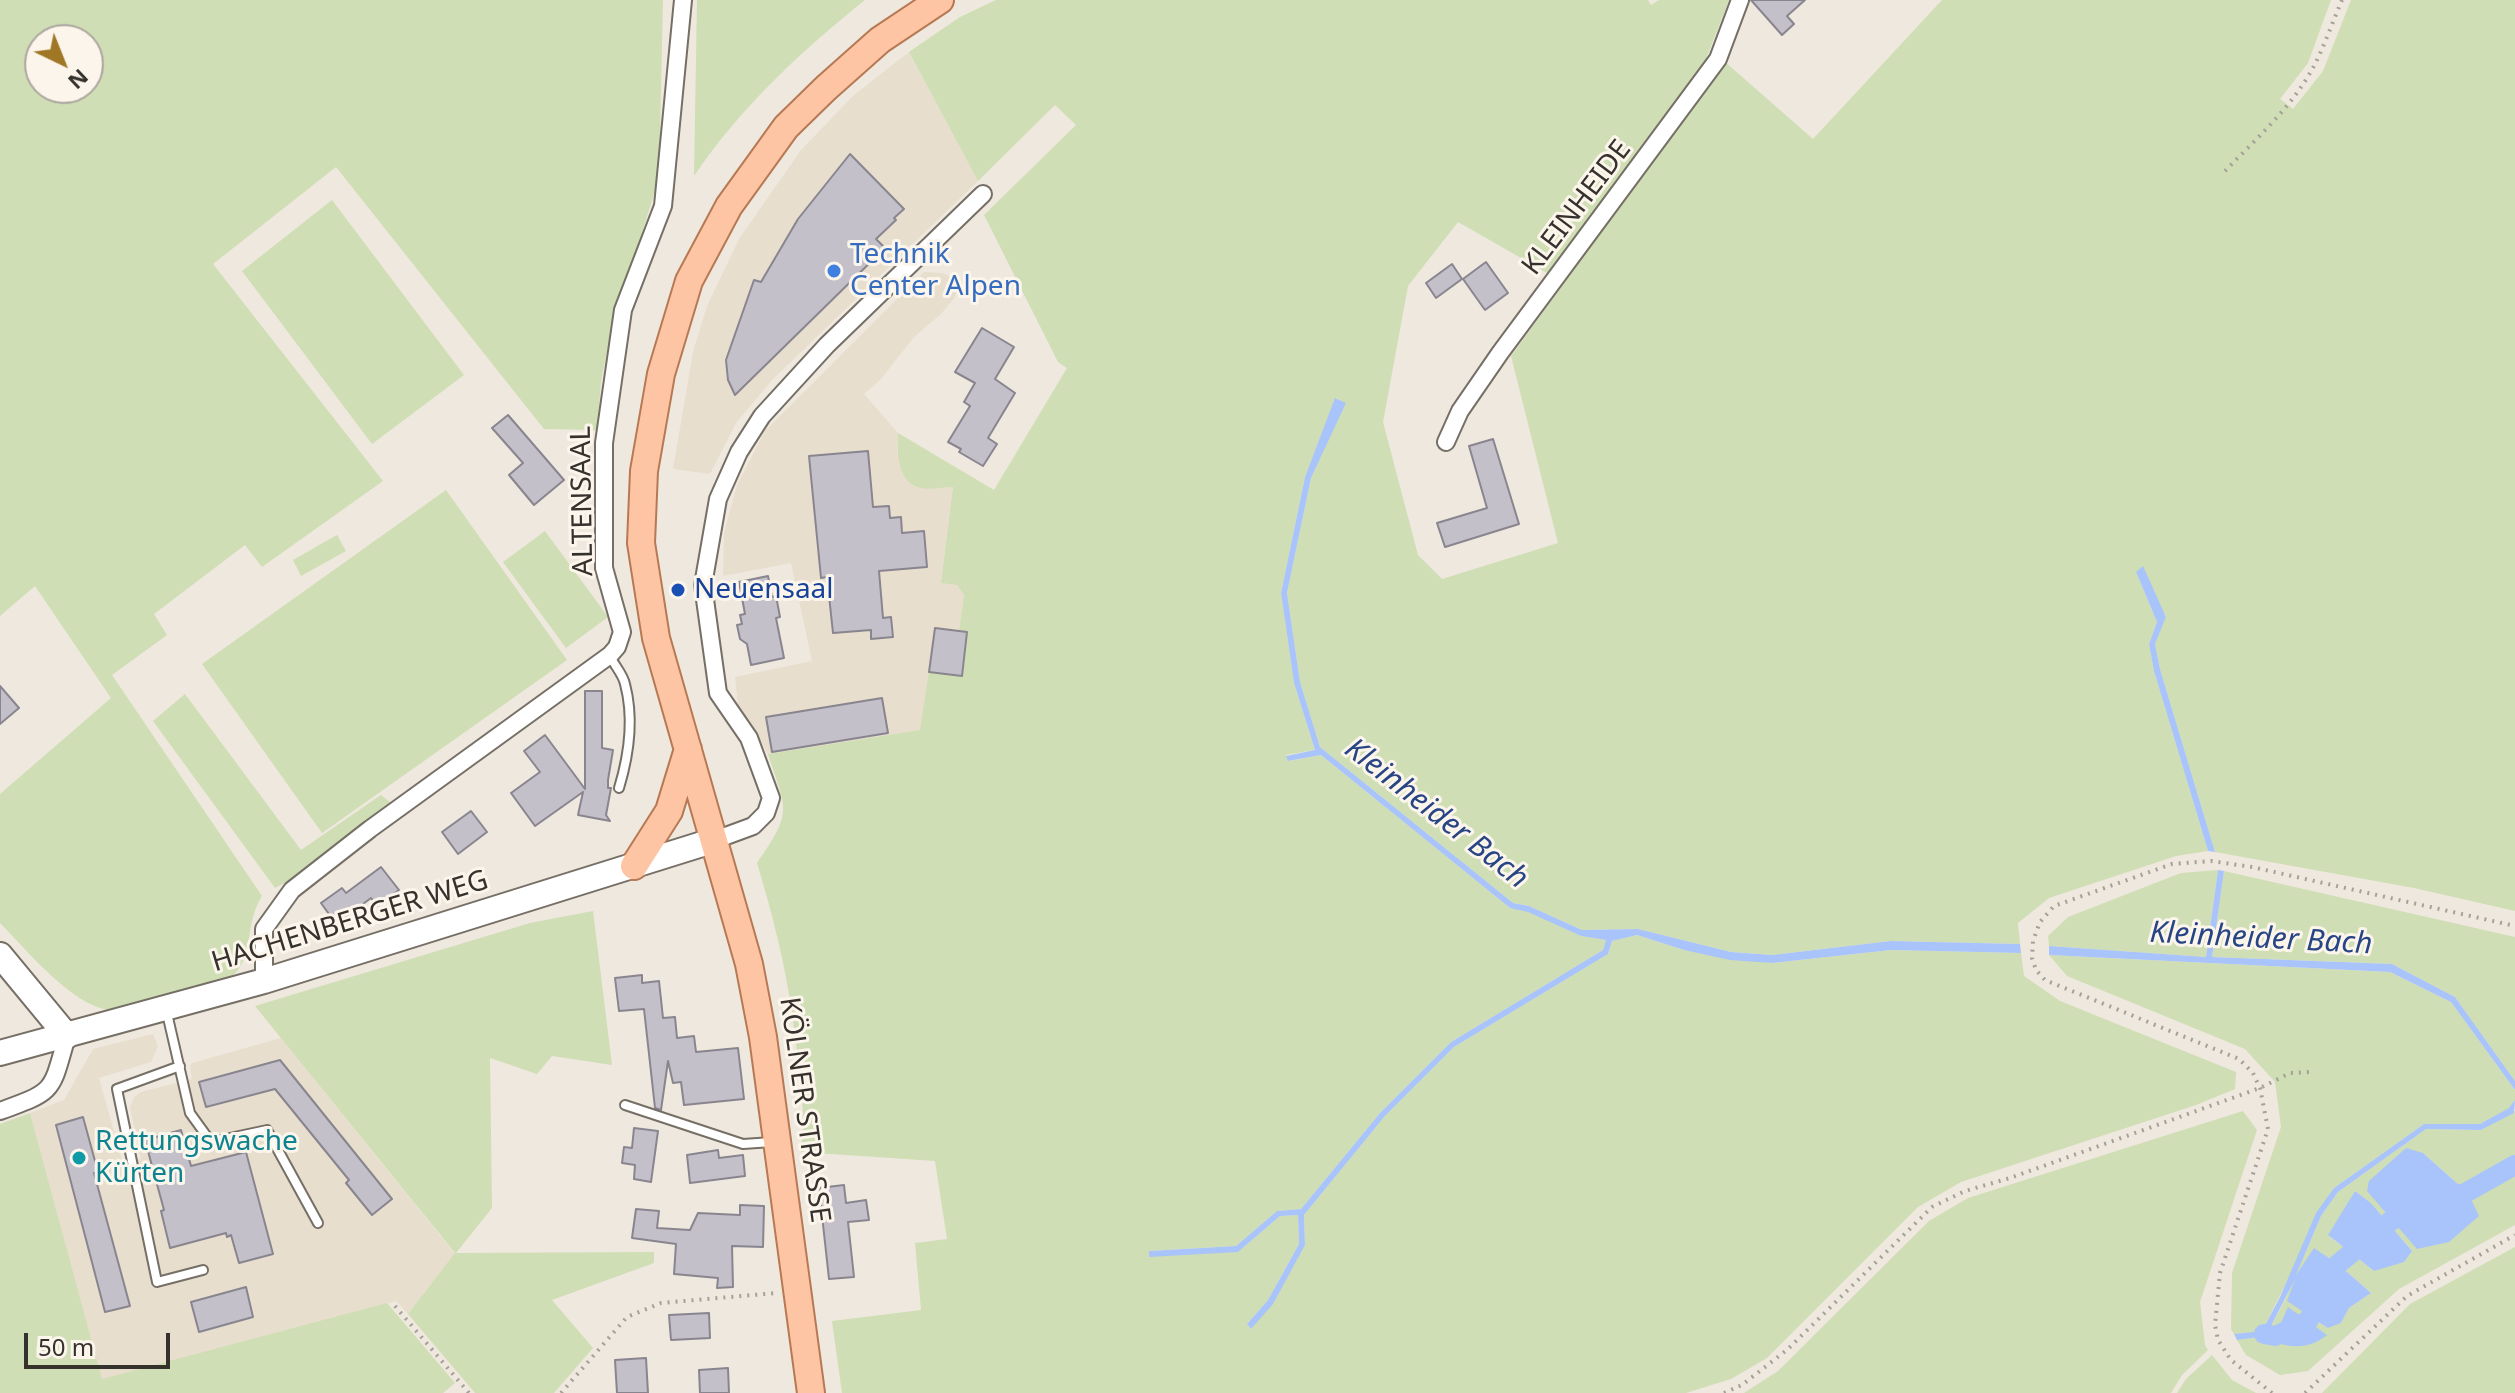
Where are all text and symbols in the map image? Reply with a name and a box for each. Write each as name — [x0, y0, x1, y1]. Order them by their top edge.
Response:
north arrow — [24, 24, 104, 104]
text: N — [62, 63, 96, 97]
street label: KLEINHEIDE — [1515, 134, 1639, 282]
place label: Technik Center Alpen — [850, 238, 1021, 304]
marker: Technik Center Alpen — [825, 262, 843, 280]
street label: ALTENSAAL — [565, 426, 601, 576]
place label: Neuensaal — [694, 573, 834, 607]
marker: Neuensaal — [669, 581, 687, 599]
water label: Kleinheider Bach — [1337, 731, 1535, 897]
street label: HACHENBERGER WEG — [208, 864, 492, 980]
water label: Kleinheider Bach — [2149, 915, 2373, 963]
street label: KÖLNER STRASSE — [772, 995, 836, 1225]
place label: Rettungswache Kürten — [95, 1125, 298, 1191]
marker: Rettungswache Kürten — [70, 1149, 88, 1167]
scale bar — [28, 1317, 174, 1367]
text: 50 m — [38, 1330, 94, 1363]

